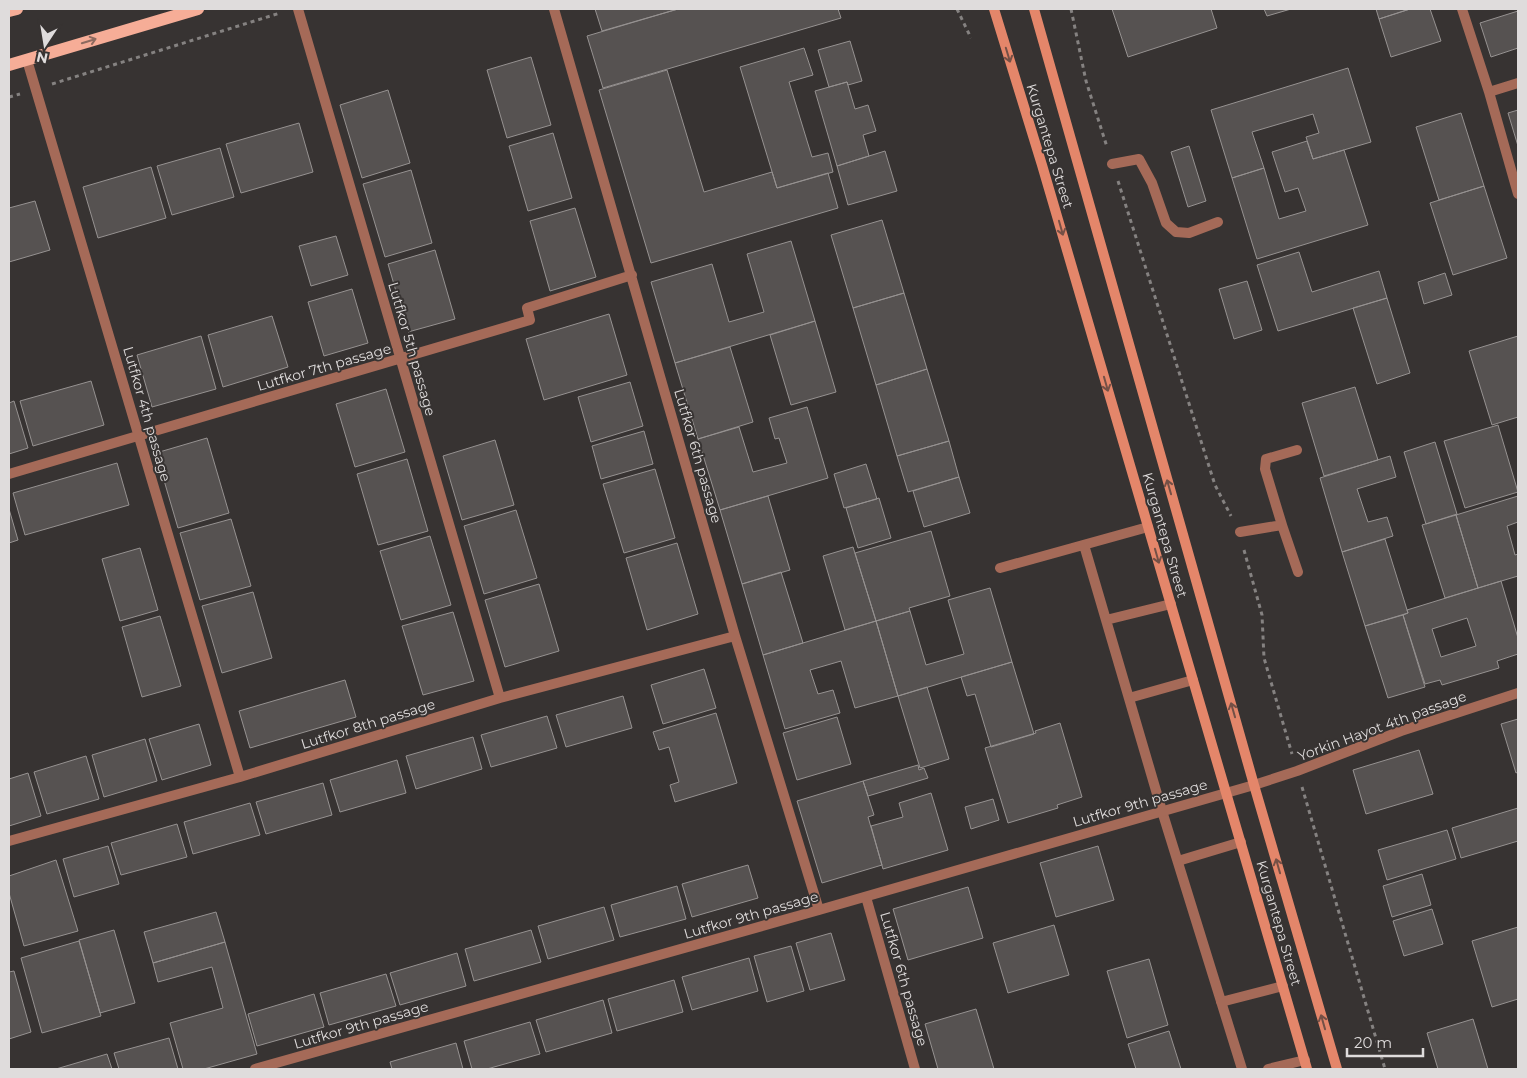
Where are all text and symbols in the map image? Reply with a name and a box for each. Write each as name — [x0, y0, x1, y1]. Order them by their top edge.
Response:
north arrow — [20, 20, 70, 70]
one-way arrow — [81, 36, 97, 46]
one-way arrow — [1004, 47, 1014, 63]
text: N — [35, 48, 50, 68]
street label: Kurgantepa Street — [1022, 81, 1078, 211]
one-way arrow — [1056, 219, 1066, 235]
street label: Lutfkor 5th passage — [384, 280, 440, 418]
street label: Lutfkor 7th passage — [255, 339, 393, 395]
street label: Lutfkor 4th passage — [119, 344, 175, 484]
one-way arrow — [1102, 375, 1112, 391]
street label: Lutfkor 6th passage — [670, 387, 726, 525]
street label: Kurgantepa Street — [1139, 470, 1192, 600]
one-way arrow — [1164, 479, 1174, 495]
one-way arrow — [1152, 548, 1162, 564]
street label: Yorkin Hayot 4th passage — [1295, 687, 1469, 765]
street label: Lutfkor 8th passage — [299, 695, 437, 753]
one-way arrow — [1228, 703, 1237, 719]
street label: Lutfkor 9th passage — [1071, 775, 1209, 831]
street label: Kurgantepa Street — [1253, 858, 1306, 988]
one-way arrow — [1273, 859, 1282, 875]
street label: Lutfkor 9th passage — [682, 887, 820, 943]
street label: Lutfkor 6th passage — [876, 910, 932, 1048]
street label: Lutfkor 9th passage — [292, 997, 430, 1053]
one-way arrow — [1318, 1015, 1328, 1031]
scale bar — [1347, 1026, 1423, 1058]
text: 20 m — [1354, 1033, 1392, 1052]

